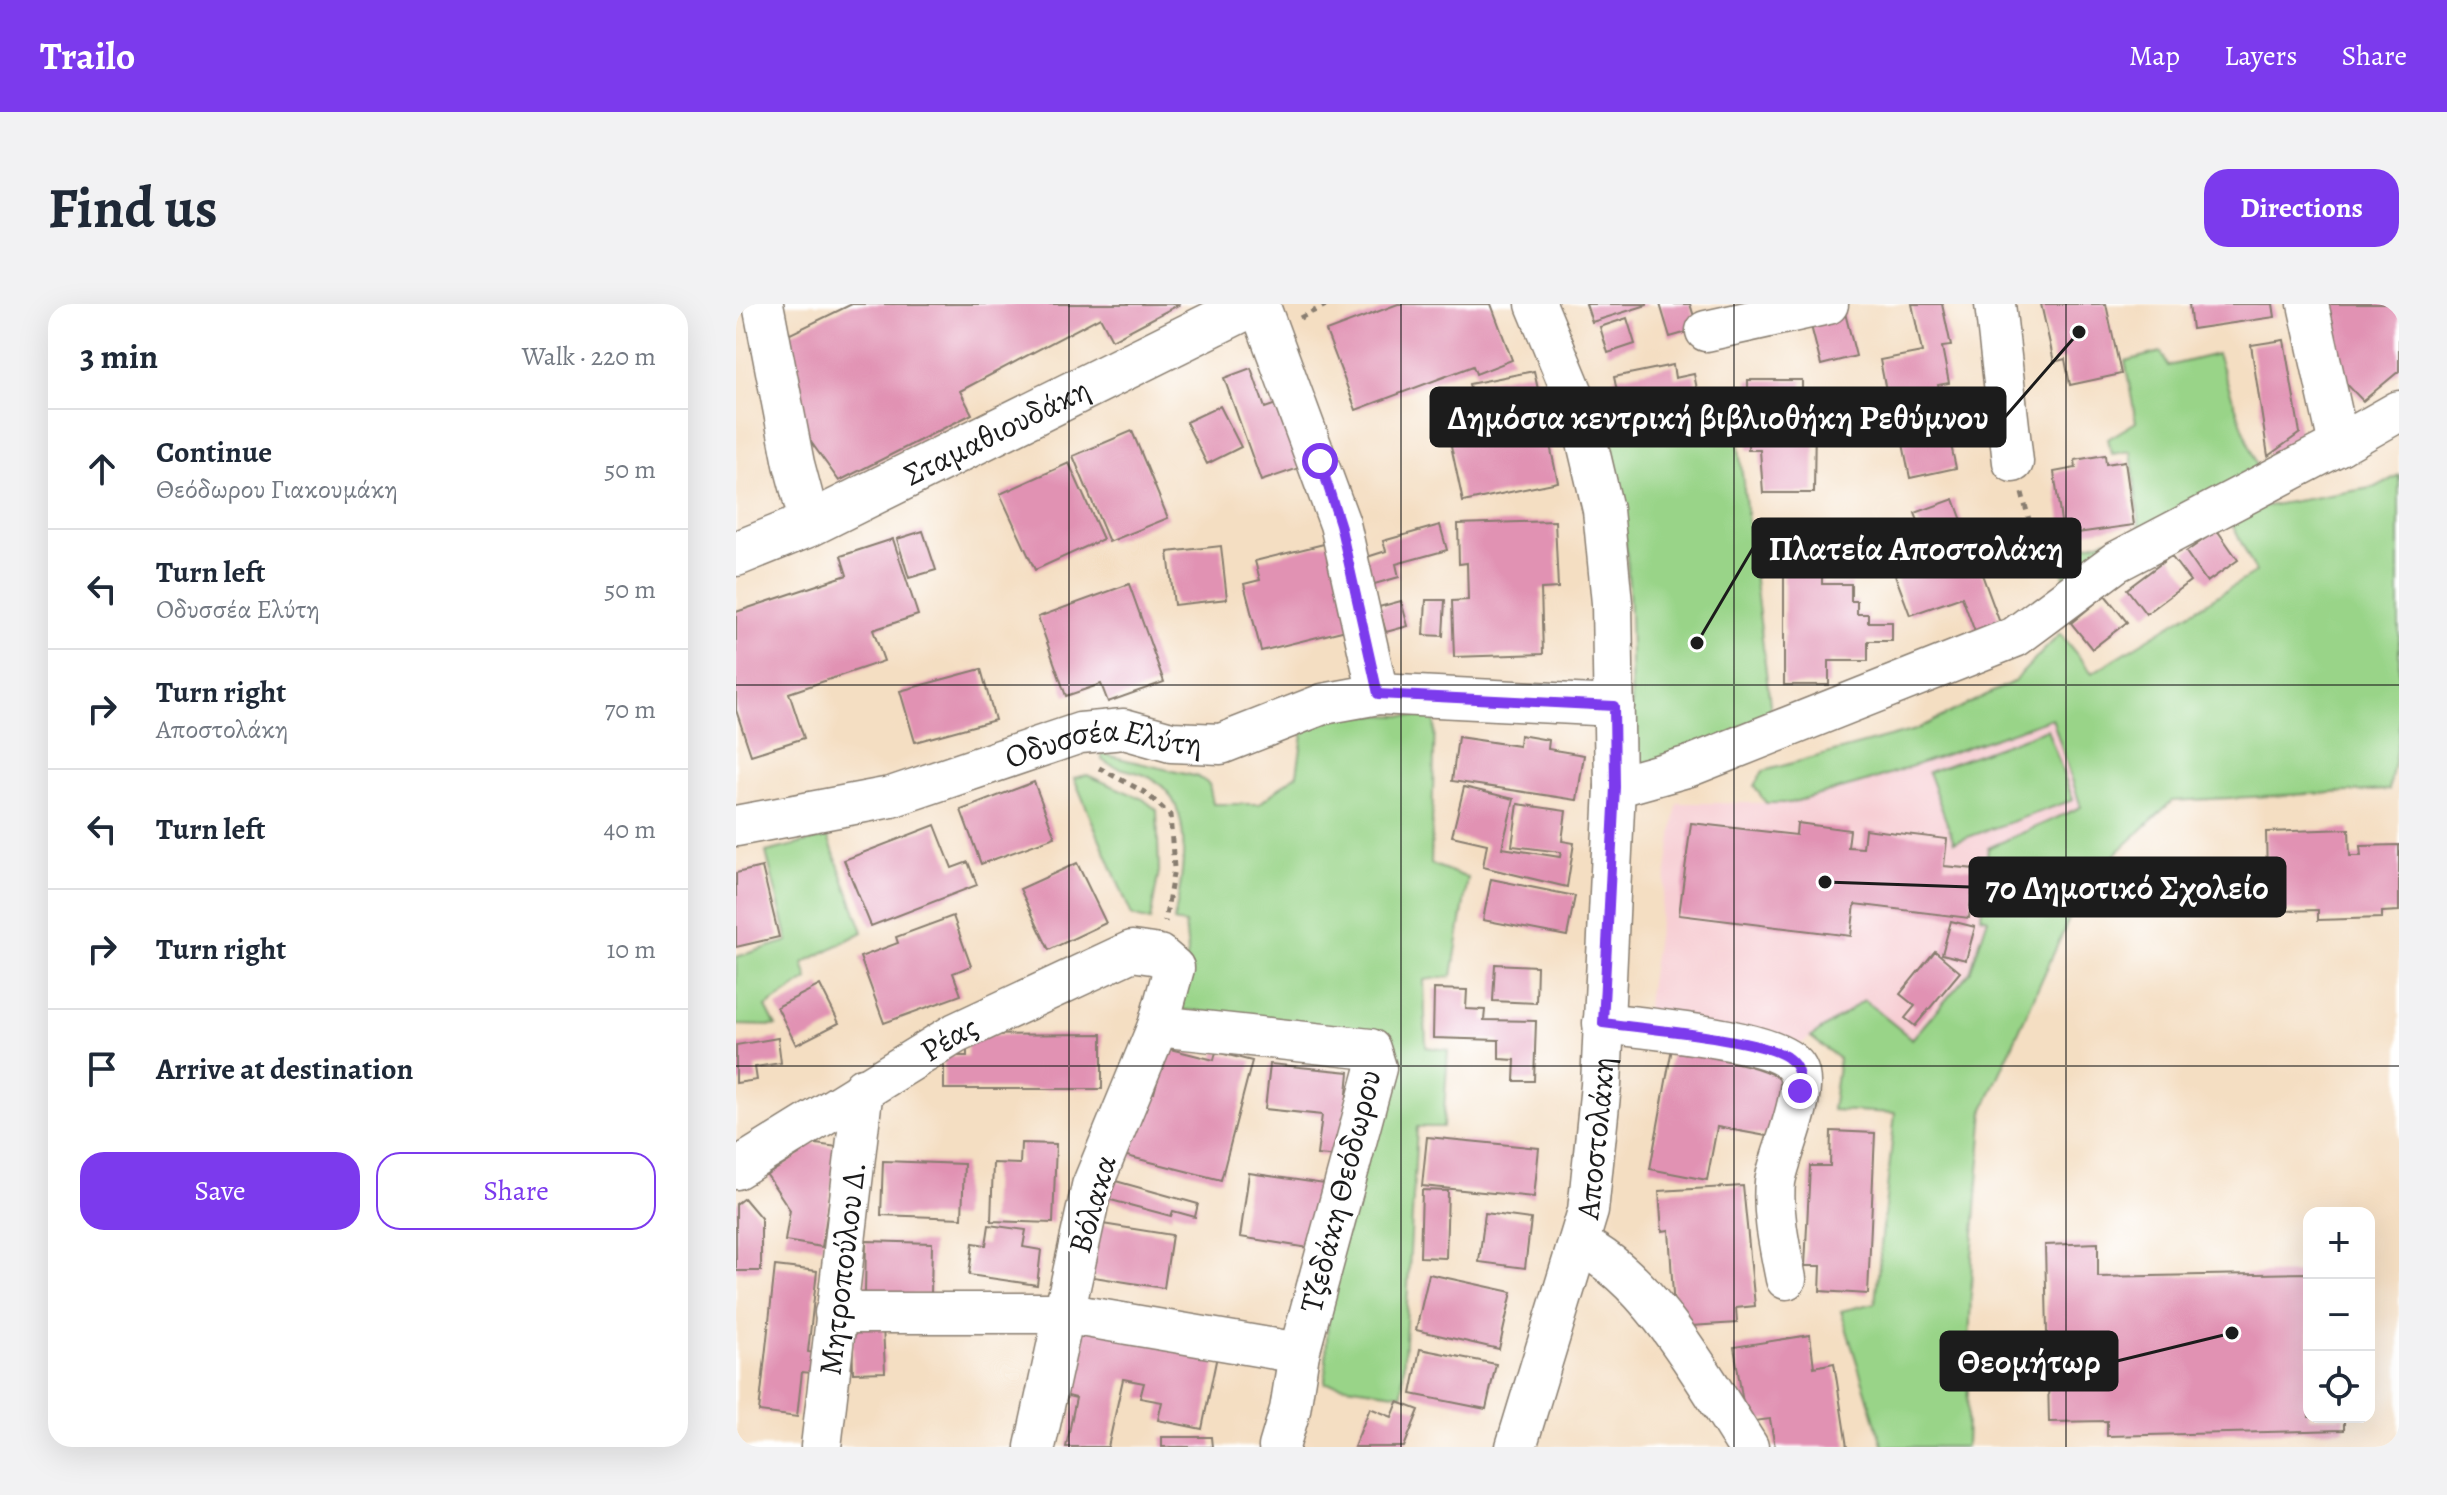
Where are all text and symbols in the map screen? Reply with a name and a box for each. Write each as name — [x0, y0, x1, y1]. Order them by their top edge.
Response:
text: Trailo — [40, 30, 135, 82]
text: Map — [2129, 37, 2180, 75]
text: Layers — [2224, 37, 2297, 75]
text: Share — [2341, 37, 2407, 75]
button: Directions — [2204, 169, 2399, 247]
text: Find us — [48, 170, 218, 246]
text: 3 min — [80, 333, 158, 380]
text: Walk · 220 m — [522, 339, 656, 374]
street label: Σταμαθιουδάκη — [896, 367, 1097, 496]
callout: Δημόσια κεντρική βιβλιοθήκη Ρεθύμνου — [1431, 388, 2005, 446]
text: Δημόσια κεντρική βιβλιοθήκη Ρεθύμνου — [1447, 394, 1989, 441]
text: Continue — [156, 432, 272, 472]
route start — [1302, 443, 1338, 479]
icon: ahead — [80, 447, 124, 491]
text: 50 m — [604, 452, 656, 487]
text: Θεόδωρου Γιακουμάκη — [156, 472, 398, 507]
callout: Πλατεία Αποστολάκη — [1753, 519, 2080, 577]
text: Πλατεία Αποστολάκη — [1768, 525, 2064, 572]
text: Turn left — [156, 552, 265, 592]
icon: left — [80, 567, 124, 611]
text: 50 m — [604, 572, 656, 607]
text: Οδυσσέα Ελύτη — [156, 592, 320, 627]
text: Turn right — [156, 672, 286, 712]
icon: right — [80, 687, 124, 731]
text: 70 m — [604, 692, 656, 727]
street label: Οδυσσέα Ελύτη — [999, 707, 1203, 779]
text: Αποστολάκη — [156, 712, 288, 747]
icon: left — [80, 807, 124, 851]
text: Turn left — [156, 809, 265, 849]
text: 40 m — [604, 812, 656, 847]
callout: 7ο Δημοτικό Σχολείο — [1970, 858, 2285, 916]
text: 7ο Δημοτικό Σχολείο — [1985, 864, 2269, 911]
icon: right — [80, 927, 124, 971]
text: Turn right — [156, 929, 286, 969]
text: 10 m — [606, 932, 656, 967]
street label: Ρέας — [912, 1004, 985, 1072]
icon: arrive — [80, 1047, 124, 1091]
text: Arrive at destination — [156, 1049, 413, 1089]
street label: Αποστολάκη — [1565, 1056, 1624, 1222]
street label: Τζεδάκη Θεόδωρου — [1289, 1065, 1391, 1317]
route end — [1782, 1073, 1818, 1109]
street label: Βόλακα — [1057, 1150, 1127, 1258]
button: Save — [80, 1152, 360, 1230]
button: Share — [376, 1152, 656, 1230]
street label: Μητροπούλου Δ. — [808, 1159, 876, 1378]
map controls — [2303, 1207, 2375, 1423]
button: + — [2303, 1207, 2375, 1279]
button: − — [2303, 1279, 2375, 1351]
callout: Θεομήτωρ — [1941, 1332, 2117, 1390]
text: Θεομήτωρ — [1957, 1338, 2101, 1385]
button: locate — [2303, 1351, 2375, 1423]

